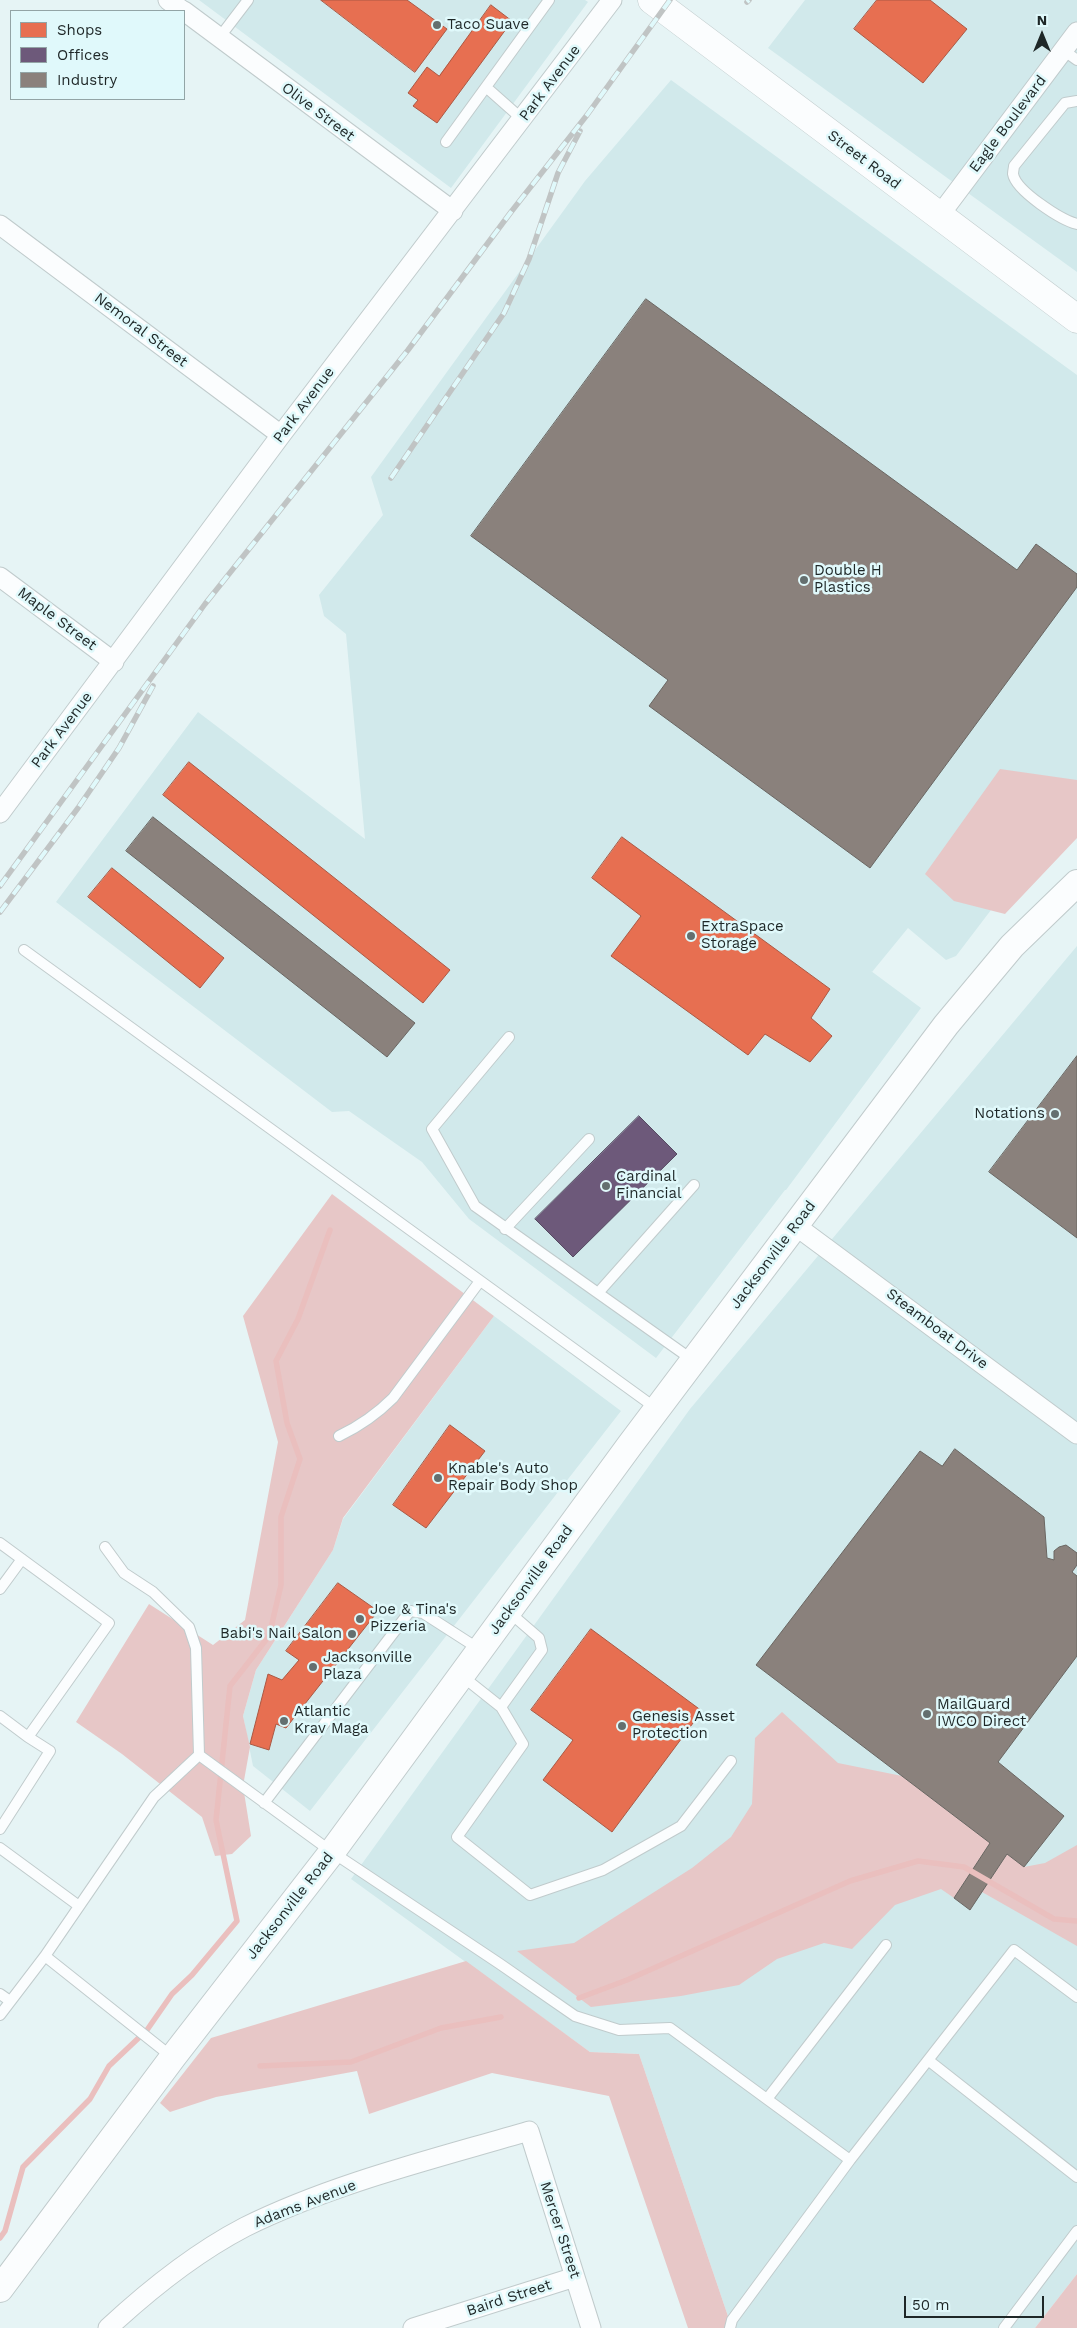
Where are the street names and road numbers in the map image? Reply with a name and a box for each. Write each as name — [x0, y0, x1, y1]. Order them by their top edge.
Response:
street label: Park Avenue — [516, 41, 584, 125]
street label: Eagle Boulevard — [966, 72, 1050, 176]
street label: Olive Street — [278, 79, 358, 145]
street label: Street Road — [824, 127, 904, 193]
street label: Nemoral Street — [91, 289, 191, 371]
street label: Park Avenue — [270, 363, 338, 447]
street label: Maple Street — [14, 583, 100, 655]
street label: Park Avenue — [28, 688, 96, 772]
street label: Jacksonville Road — [726, 1197, 820, 1313]
street label: Steamboat Drive — [883, 1285, 991, 1373]
street label: Jacksonville Road — [485, 1522, 577, 1638]
street label: Jacksonville Road — [243, 1849, 337, 1963]
street label: Adams Avenue — [251, 2176, 359, 2232]
street label: Mercer Street — [536, 2179, 584, 2281]
street label: Baird Street — [464, 2276, 554, 2320]

